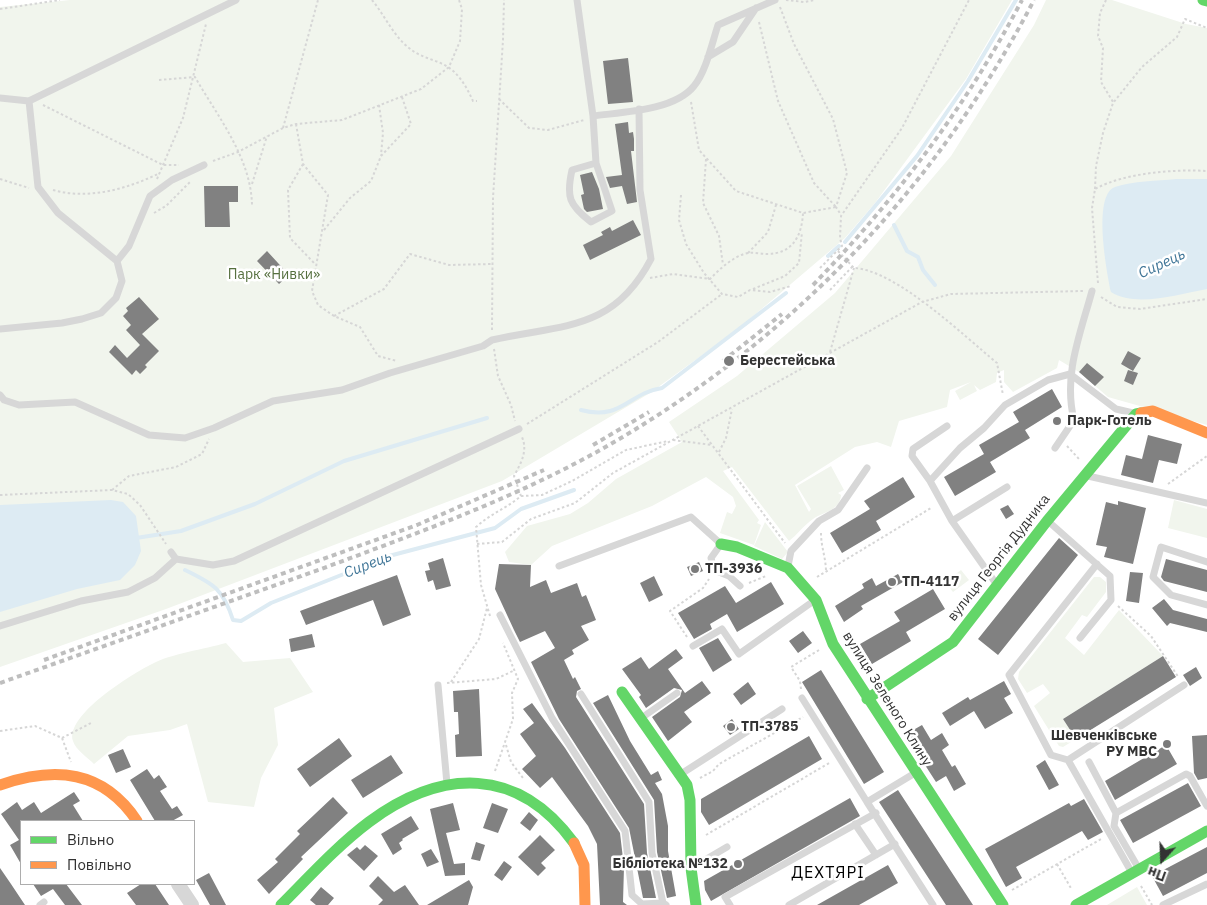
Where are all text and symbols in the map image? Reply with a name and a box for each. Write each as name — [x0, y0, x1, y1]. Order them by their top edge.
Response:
water label: Сирець — [1136, 245, 1188, 283]
park label: Парк «Нивки» — [228, 267, 320, 283]
place label: Берестейська — [740, 353, 835, 369]
marker: Берестейська — [722, 354, 736, 368]
place label: Парк-Готель — [1067, 413, 1152, 429]
marker: Парк-Готель — [1051, 415, 1063, 427]
street label: вулиця Георгія Дудника — [944, 491, 1054, 625]
water label: Сирець — [342, 548, 394, 582]
place label: ТП-3936 — [705, 561, 762, 577]
marker: ТП-3936 — [689, 563, 701, 575]
place label: ТП-4117 — [902, 574, 959, 590]
marker: ТП-4117 — [886, 576, 898, 588]
street label: вулиця Зеленого Клину — [839, 629, 935, 769]
place label: ТП-3785 — [741, 719, 798, 735]
marker: ТП-3785 — [725, 721, 737, 733]
place label: Шевченківське РУ МВС — [1051, 728, 1157, 760]
marker: Шевченківське РУ МВС — [1161, 738, 1173, 750]
legend — [20, 820, 195, 885]
text: Вільно — [67, 830, 114, 849]
north arrow — [1137, 835, 1187, 885]
text: Повільно — [67, 855, 131, 874]
place label: Бібліотека №132 — [612, 856, 728, 872]
marker: Бібліотека №132 — [732, 858, 744, 870]
text: Пн — [1145, 862, 1169, 886]
district label: ДЕХТЯРІ — [791, 863, 865, 883]

